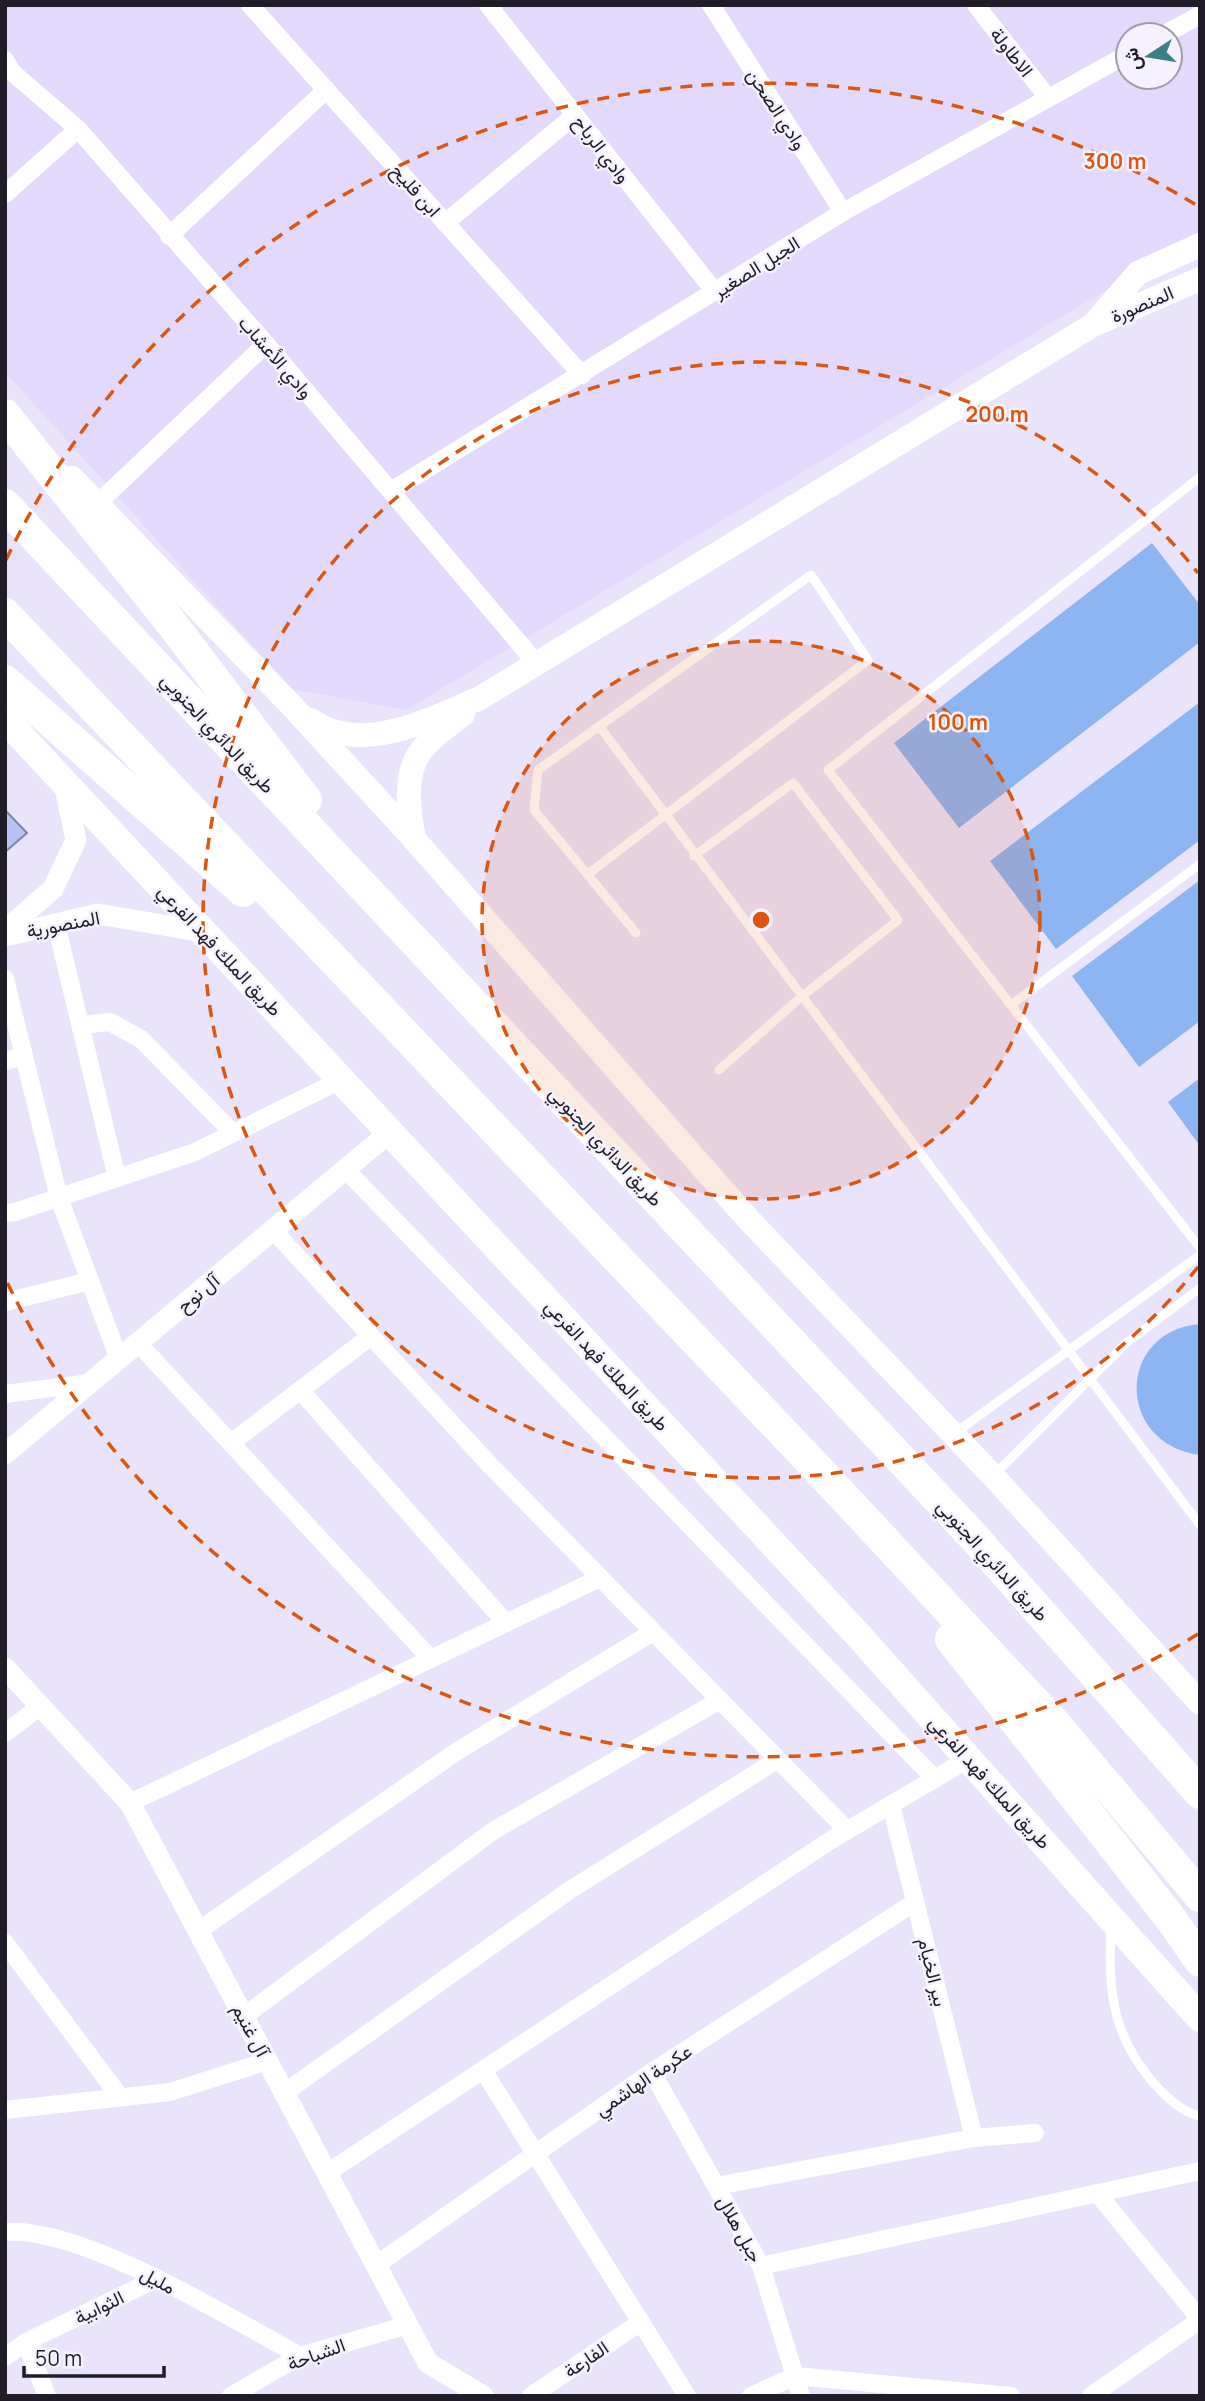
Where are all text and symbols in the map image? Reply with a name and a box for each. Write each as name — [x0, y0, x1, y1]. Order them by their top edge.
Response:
north arrow — [1114, 21, 1184, 91]
street label: الاطاولة — [984, 22, 1040, 82]
text: ش — [1117, 46, 1147, 73]
street label: وادي الصحن — [739, 63, 813, 156]
street label: وادي الرباح — [565, 110, 637, 190]
text: 300 m — [1084, 147, 1146, 175]
street label: ابن فليح — [384, 158, 447, 223]
street label: الجبل الصغير — [707, 230, 804, 304]
street label: المنصورة — [1107, 279, 1177, 329]
street label: وادي الأعشاب — [231, 310, 319, 406]
text: 200 m — [965, 400, 1029, 428]
street label: طريق الدائري الجنوبي — [153, 667, 281, 801]
text: 100 m — [928, 708, 988, 736]
street label: طريق الملك فهد الفرعي — [150, 878, 288, 1024]
street label: المنصورية — [24, 904, 102, 944]
centre of rings — [749, 908, 773, 932]
street label: طريق الدائري الجنوبي — [541, 1080, 669, 1214]
street label: آل نوح — [171, 1267, 226, 1318]
street label: طريق الملك فهد الفرعي — [537, 1293, 675, 1439]
street label: طريق الدائري الجنوبي — [929, 1493, 1055, 1629]
street label: طريق الملك فهد الفرعي — [921, 1710, 1057, 1856]
street label: بير الخيام — [912, 1935, 954, 2009]
street label: آل غنيم — [226, 1999, 277, 2063]
street label: عكرمة الهاشمي — [589, 2038, 698, 2125]
street label: جبل هلال — [711, 2191, 769, 2267]
street label: مليل — [136, 2260, 180, 2300]
street label: الثوابية — [70, 2284, 128, 2330]
street label: الشباحة — [283, 2332, 349, 2376]
scale bar — [24, 2334, 164, 2378]
street label: الفارعة — [558, 2334, 614, 2384]
text: 50 m — [35, 2344, 82, 2372]

